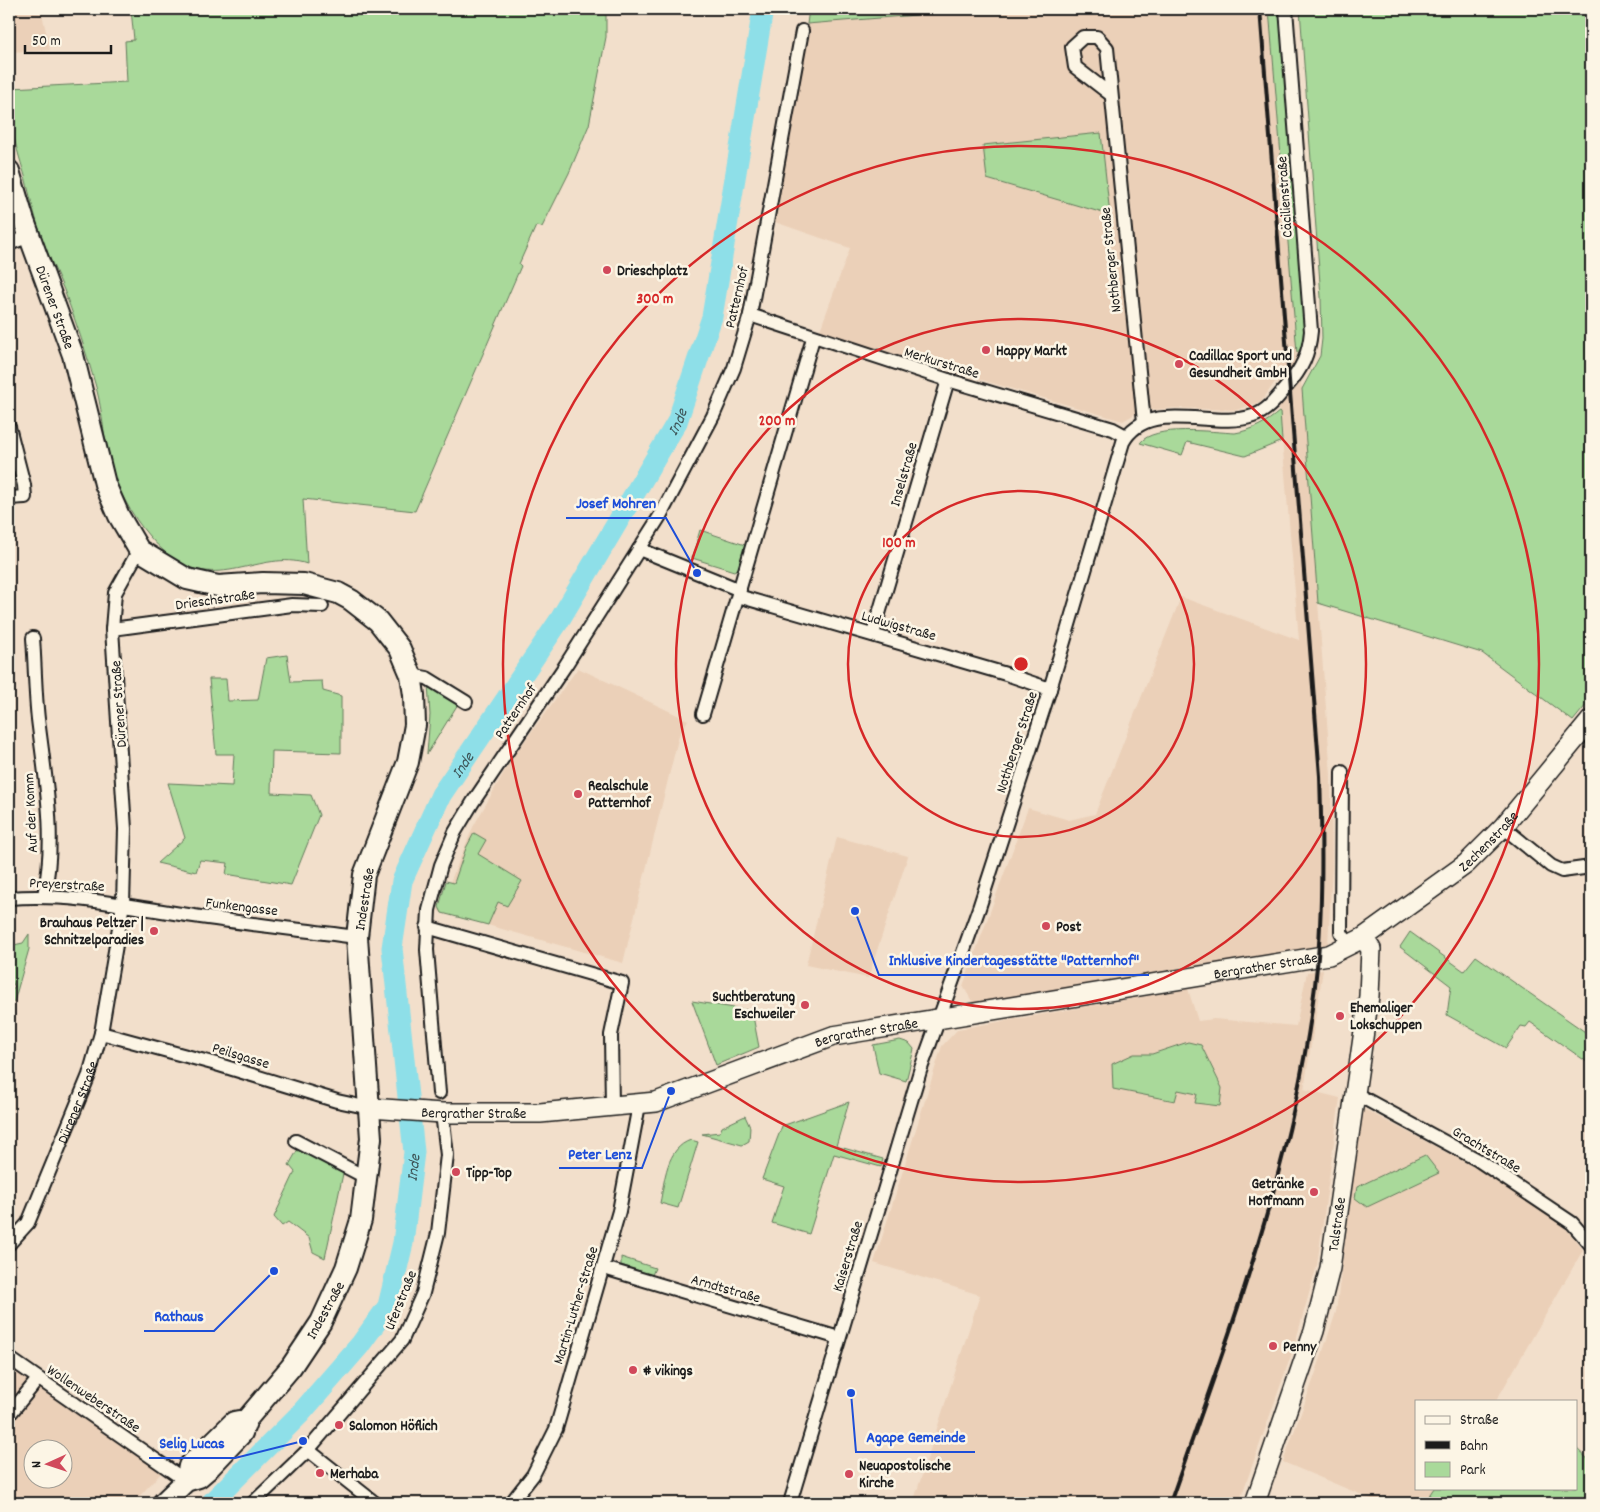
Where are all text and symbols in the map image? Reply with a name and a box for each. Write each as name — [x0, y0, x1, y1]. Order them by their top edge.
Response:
scale bar — [25, 22, 111, 54]
text: 50 m — [32, 31, 61, 53]
street label: Cäcilienstraße — [1272, 155, 1300, 238]
street label: Nothberger Straße — [1095, 206, 1128, 314]
place label: Drieschplatz — [617, 261, 688, 283]
street label: Dürener Straße — [28, 263, 79, 353]
marker: Drieschplatz — [601, 264, 613, 276]
street label: Patternhof — [720, 264, 756, 331]
text: 300 m — [637, 289, 673, 311]
place label: Happy Markt — [996, 341, 1068, 363]
street label: Merkurstraße — [901, 342, 982, 386]
marker: Happy Markt — [980, 344, 992, 356]
place label: Cadillac Sport und Gesundheit GmbH — [1189, 346, 1292, 385]
marker: Cadillac Sport und Gesundheit GmbH — [1173, 358, 1185, 370]
water label: Inde — [663, 405, 695, 440]
text: 200 m — [759, 411, 795, 433]
street label: Inselstraße — [885, 439, 925, 509]
callout: Josef Mohren — [566, 487, 666, 518]
text: Josef Mohren — [576, 493, 656, 516]
text: 100 m — [882, 533, 916, 555]
street label: Drieschstraße — [174, 584, 257, 617]
street label: Ludwigstraße — [859, 606, 939, 648]
centre of rings — [1012, 655, 1030, 673]
street label: Dürener Straße — [106, 659, 134, 748]
street label: Patternhof — [490, 679, 544, 744]
street label: Nothberger Straße — [991, 689, 1045, 796]
water label: Inde — [447, 747, 481, 783]
street label: Auf der Komm — [19, 772, 45, 854]
place label: Realschule Patternhof — [588, 776, 652, 815]
marker: Realschule Patternhof — [572, 788, 584, 800]
street label: Zechenstraße — [1455, 807, 1525, 879]
street label: Indestraße — [350, 866, 382, 932]
street label: Preyerstraße — [29, 873, 106, 899]
street label: Funkengasse — [204, 893, 280, 923]
place label: Brauhaus Peltzer | Schnitzelparadies — [40, 913, 144, 952]
place label: Post — [1056, 917, 1082, 939]
marker: Post — [1040, 920, 1052, 932]
marker: Brauhaus Peltzer | Schnitzelparadies — [148, 925, 160, 937]
callout: Inklusive Kindertagesstätte "Patternhof" — [879, 944, 1149, 975]
street label: Bergrather Straße — [1212, 948, 1320, 987]
text: Inklusive Kindertagesstätte "Patternhof" — [889, 950, 1140, 973]
place label: Suchtberatung Eschweiler — [712, 987, 795, 1026]
place label: Ehemaliger Lokschuppen — [1350, 998, 1422, 1037]
marker: Suchtberatung Eschweiler — [799, 999, 811, 1011]
marker: Ehemaliger Lokschuppen — [1334, 1010, 1346, 1022]
street label: Bergrather Straße — [812, 1013, 920, 1055]
street label: Peilsgasse — [209, 1038, 272, 1076]
street label: Dürener Straße — [53, 1058, 106, 1148]
street label: Bergrather Straße — [420, 1103, 527, 1126]
street label: Grachtstraße — [1447, 1122, 1525, 1180]
callout: Peter Lenz — [559, 1137, 642, 1168]
text: Peter Lenz — [568, 1144, 633, 1167]
water label: Inde — [402, 1152, 428, 1183]
place label: Tipp-Top — [466, 1163, 512, 1185]
marker: Tipp-Top — [450, 1166, 462, 1178]
place label: Getränke Hoffmann — [1248, 1174, 1304, 1213]
marker: Getränke Hoffmann — [1308, 1186, 1320, 1198]
street label: Talstraße — [1323, 1195, 1353, 1253]
street label: Kaiserstraße — [828, 1218, 870, 1295]
street label: Martin-Luther-Straße — [548, 1243, 605, 1367]
street label: Uferstraße — [380, 1267, 424, 1334]
street label: Arndtstraße — [688, 1270, 763, 1310]
street label: Indestraße — [302, 1278, 352, 1344]
callout: Rathaus — [144, 1300, 214, 1331]
text: Rathaus — [154, 1306, 204, 1329]
place label: Penny — [1283, 1337, 1317, 1359]
marker: Penny — [1267, 1340, 1279, 1352]
street label: Wollenweberstraße — [42, 1360, 145, 1439]
place label: # vikings — [643, 1361, 693, 1383]
marker: # vikings — [627, 1364, 639, 1376]
legend — [1415, 1400, 1578, 1490]
text: Straße — [1460, 1410, 1499, 1432]
place label: Salomon Höflich — [349, 1416, 438, 1438]
marker: Salomon Höflich — [333, 1419, 345, 1431]
callout: Agape Gemeinde — [856, 1421, 975, 1452]
callout: Selig Lucas — [149, 1427, 235, 1458]
text: Agape Gemeinde — [866, 1427, 966, 1450]
text: Selig Lucas — [159, 1433, 225, 1456]
text: Bahn — [1460, 1436, 1488, 1458]
north arrow — [22, 1440, 72, 1490]
place label: Neuapostolische Kirche — [859, 1456, 951, 1495]
text: Park — [1460, 1460, 1486, 1482]
text: N — [27, 1461, 47, 1469]
place label: Merhaba — [330, 1464, 379, 1486]
marker: Merhaba — [314, 1467, 326, 1479]
marker: Neuapostolische Kirche — [843, 1468, 855, 1480]

